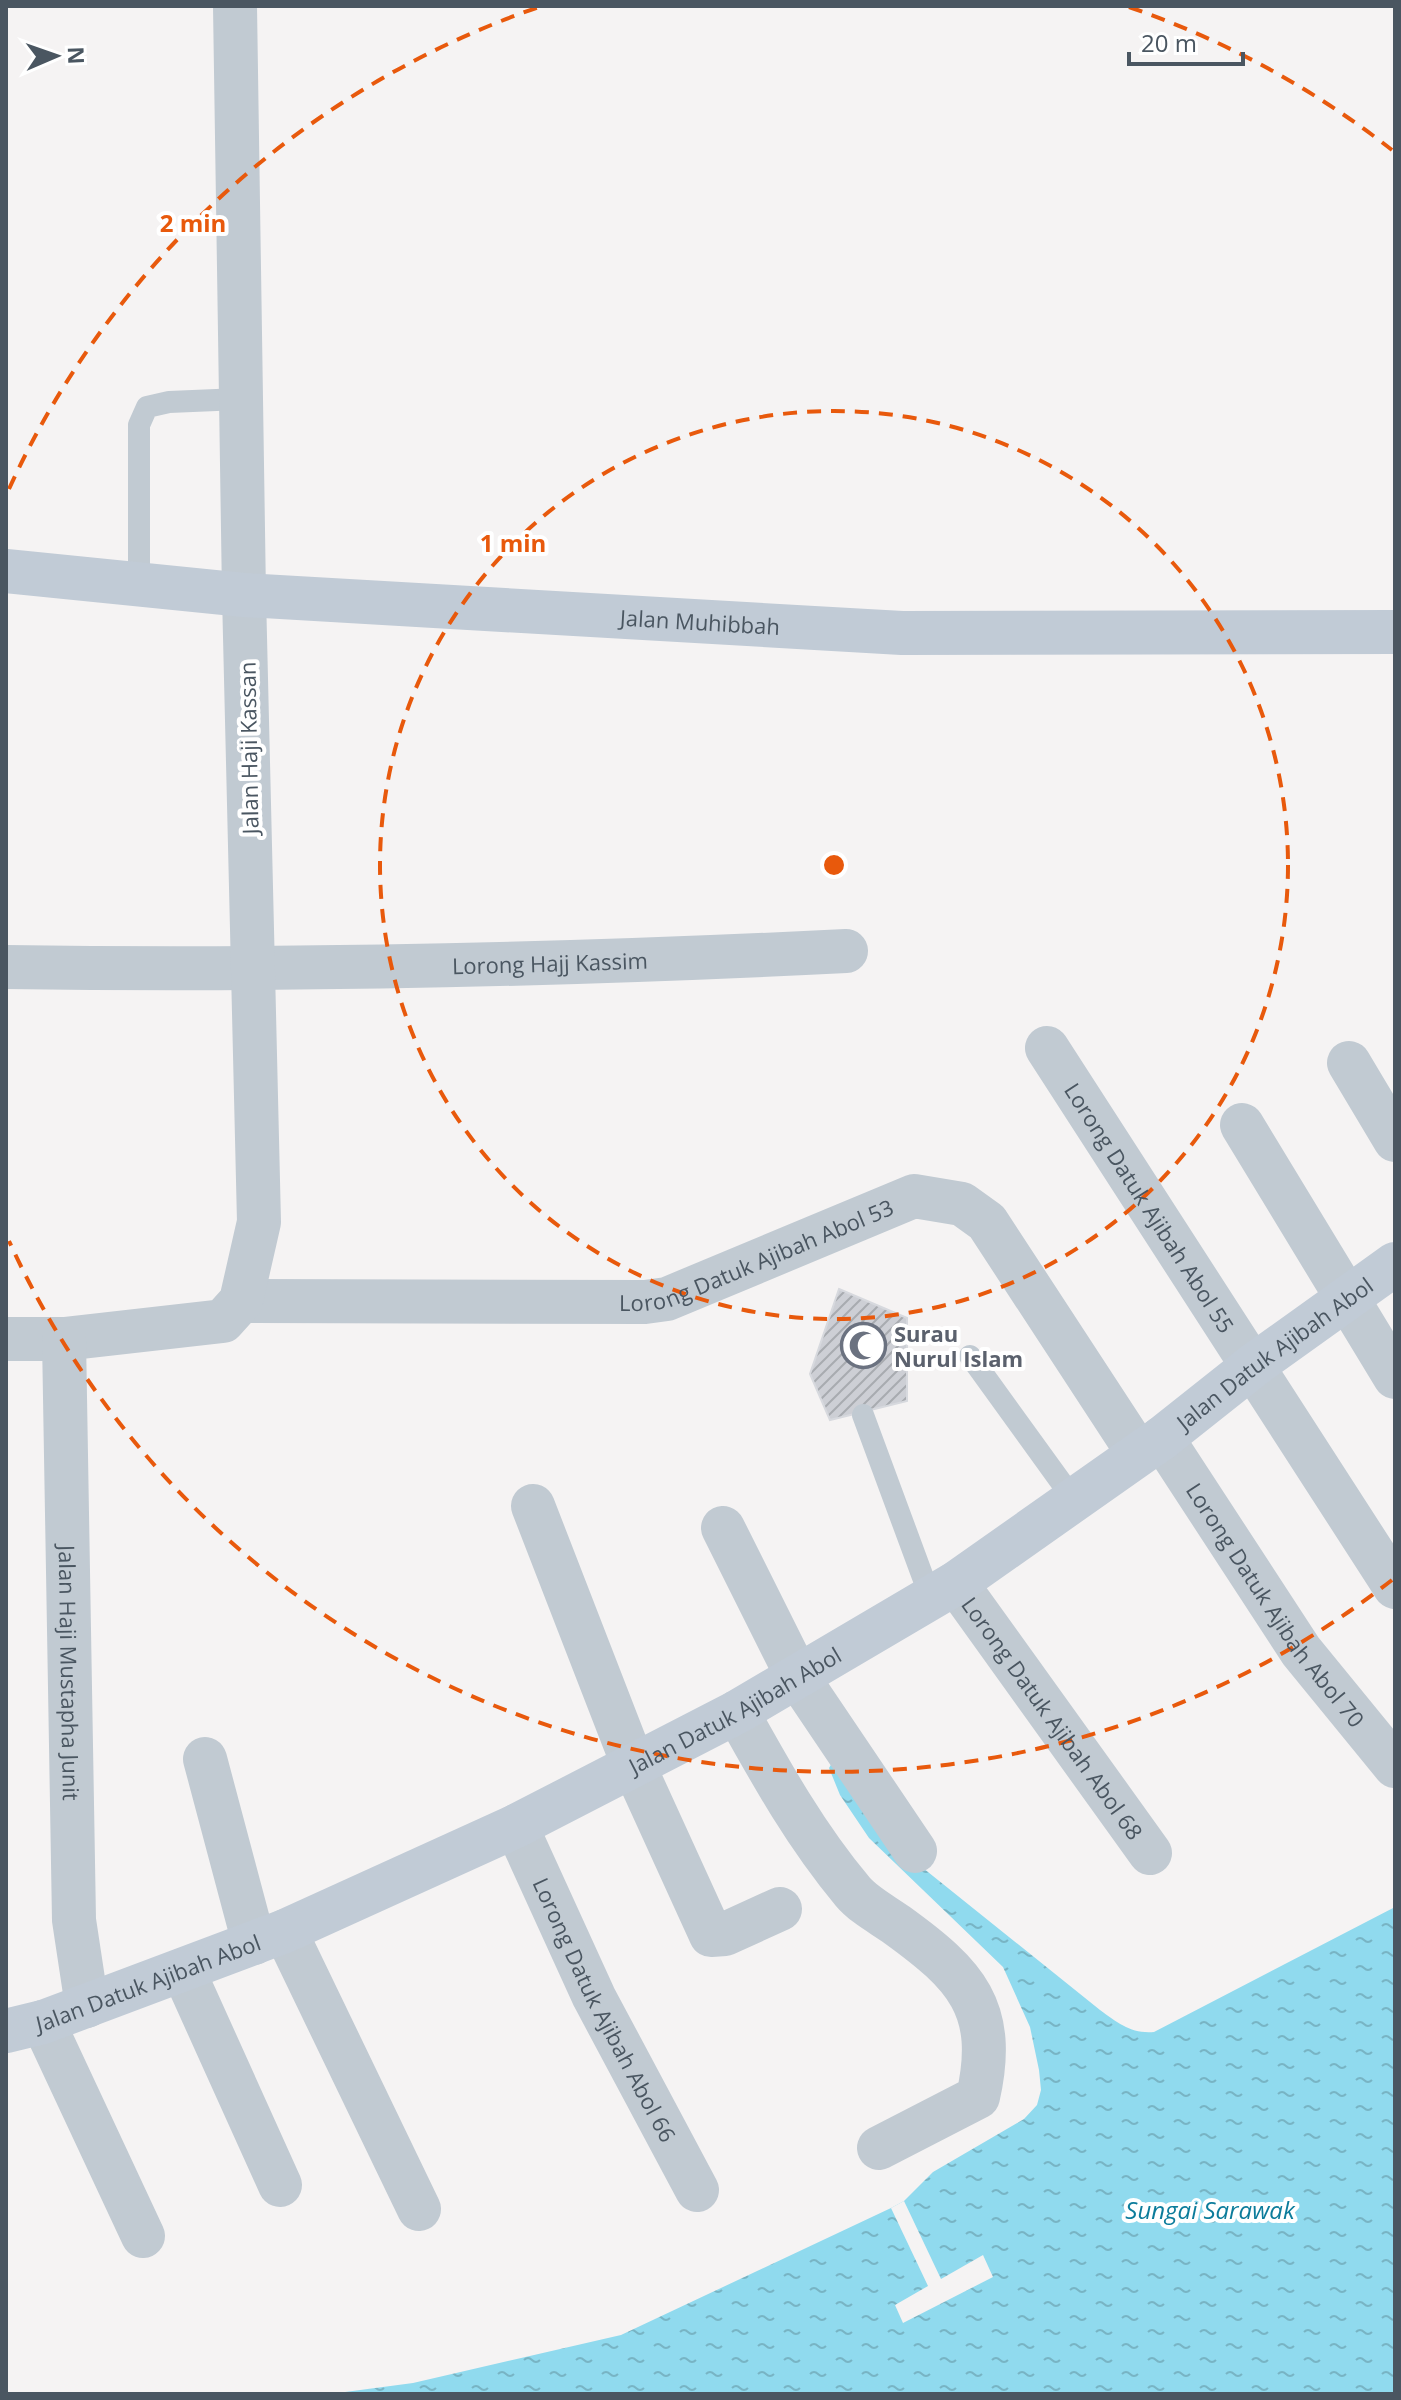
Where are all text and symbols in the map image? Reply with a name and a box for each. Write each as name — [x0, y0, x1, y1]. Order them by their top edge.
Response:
north arrow — [16, 16, 96, 96]
scale bar — [1129, 16, 1243, 66]
text: 20 m — [1141, 26, 1197, 59]
text: N — [62, 46, 92, 65]
text: 2 min — [160, 206, 226, 239]
text: 1 min — [480, 526, 546, 559]
street label: Jalan Muhibbah — [617, 602, 781, 641]
street label: Jalan Haji Kassan — [231, 661, 265, 837]
centre of rings — [820, 851, 848, 879]
street label: Lorong Hajj Kassim — [452, 945, 648, 980]
street label: Lorong Datuk Ajibah Abol 55 — [1058, 1077, 1242, 1338]
street label: Lorong Datuk Ajibah Abol 53 — [619, 1191, 898, 1317]
street label: Jalan Datuk Ajibah Abol — [1168, 1270, 1379, 1437]
place label: Surau Nurul Islam — [894, 1318, 1023, 1373]
mosque icon: Surau Nurul Islam — [839, 1322, 887, 1370]
street label: Lorong Datuk Ajibah Abol 70 — [1180, 1477, 1372, 1733]
street label: Jalan Haji Mustapha Junit — [53, 1543, 87, 1801]
street label: Lorong Datuk Ajibah Abol 68 — [955, 1590, 1150, 1845]
street label: Jalan Datuk Ajibah Abol — [622, 1639, 846, 1781]
street label: Lorong Datuk Ajibah Abol 66 — [526, 1873, 684, 2147]
street label: Jalan Datuk Ajibah Abol — [31, 1927, 264, 2039]
water label: Sungai Sarawak — [1125, 2193, 1296, 2226]

